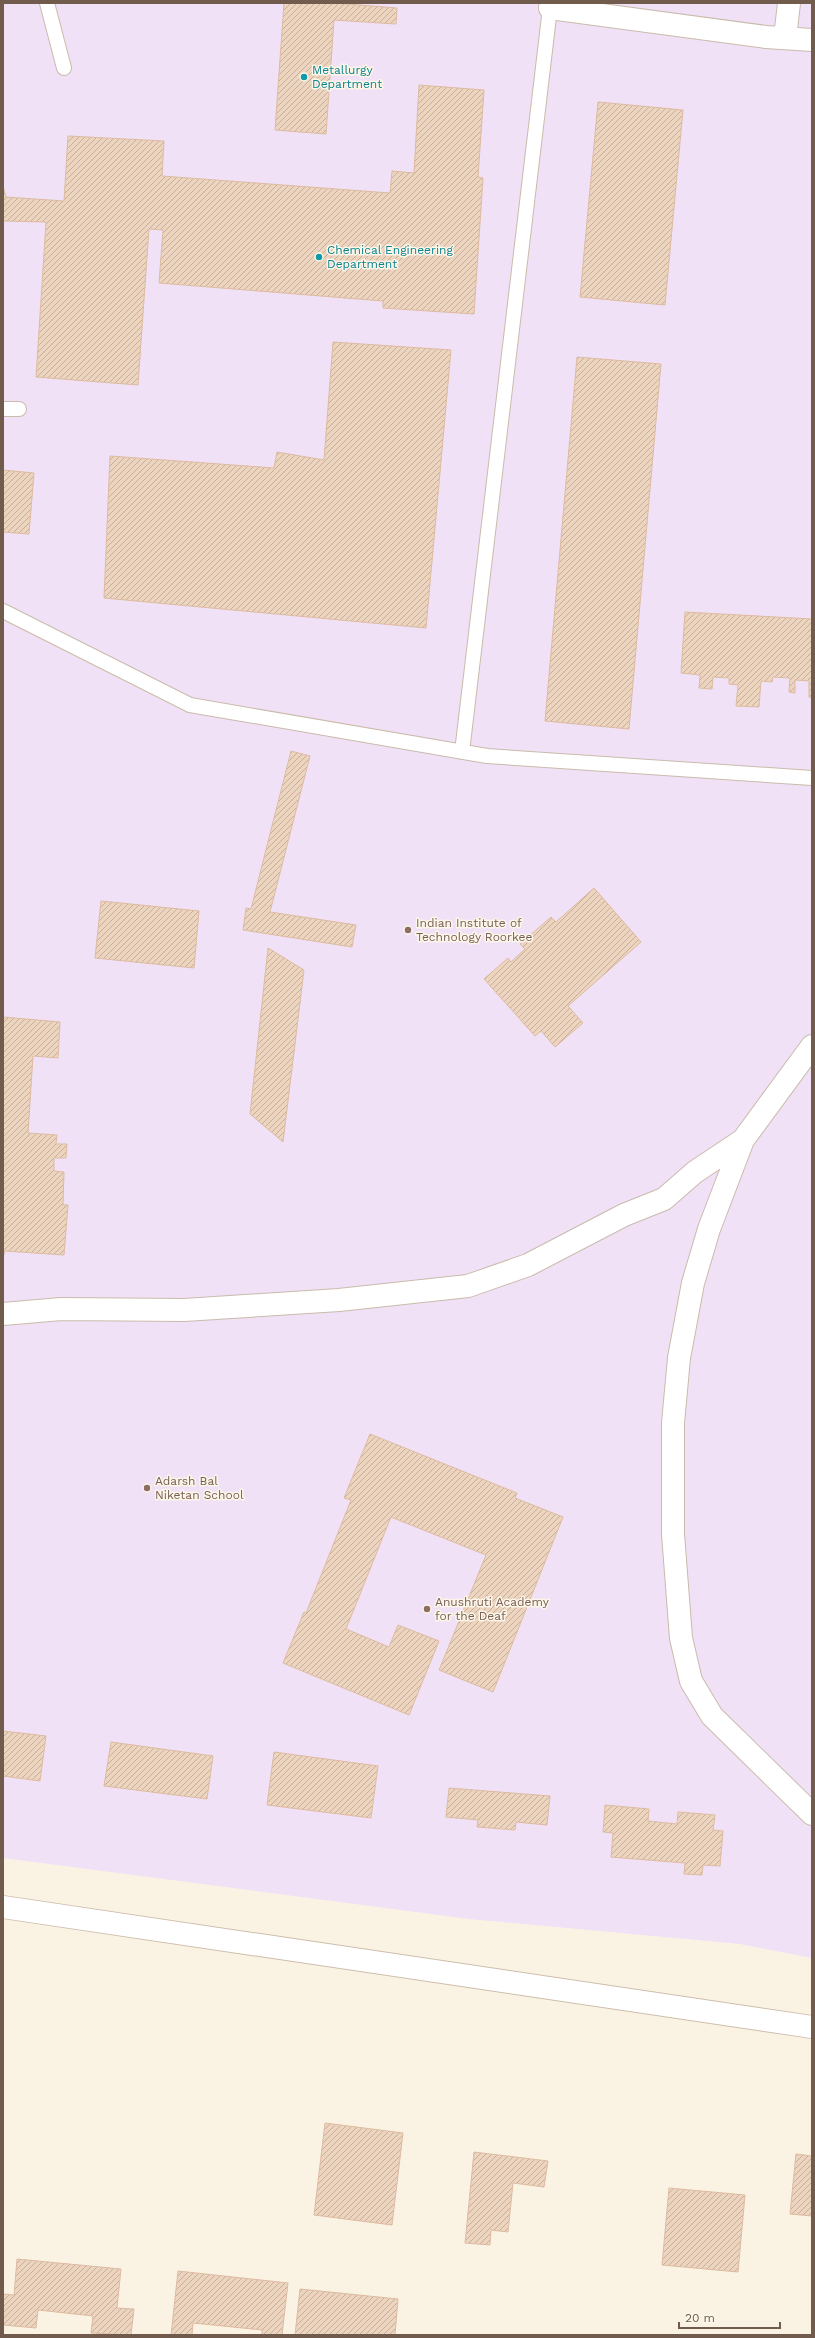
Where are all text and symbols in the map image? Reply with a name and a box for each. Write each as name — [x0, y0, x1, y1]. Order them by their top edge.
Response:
place label: Metallurgy Department — [312, 63, 382, 91]
marker: Metallurgy Department — [299, 72, 309, 82]
place label: Chemical Engineering Department — [327, 243, 454, 271]
marker: Chemical Engineering Department — [314, 252, 324, 262]
place label: Indian Institute of Technology Roorkee — [416, 916, 532, 944]
marker: Indian Institute of Technology Roorkee — [403, 925, 413, 935]
place label: Adarsh Bal Niketan School — [155, 1474, 244, 1502]
marker: Adarsh Bal Niketan School — [142, 1483, 152, 1493]
place label: Anushruti Academy for the Deaf — [435, 1595, 550, 1623]
marker: Anushruti Academy for the Deaf — [422, 1604, 432, 1614]
scale bar — [679, 2304, 780, 2330]
text: 20 m — [685, 2311, 715, 2325]

